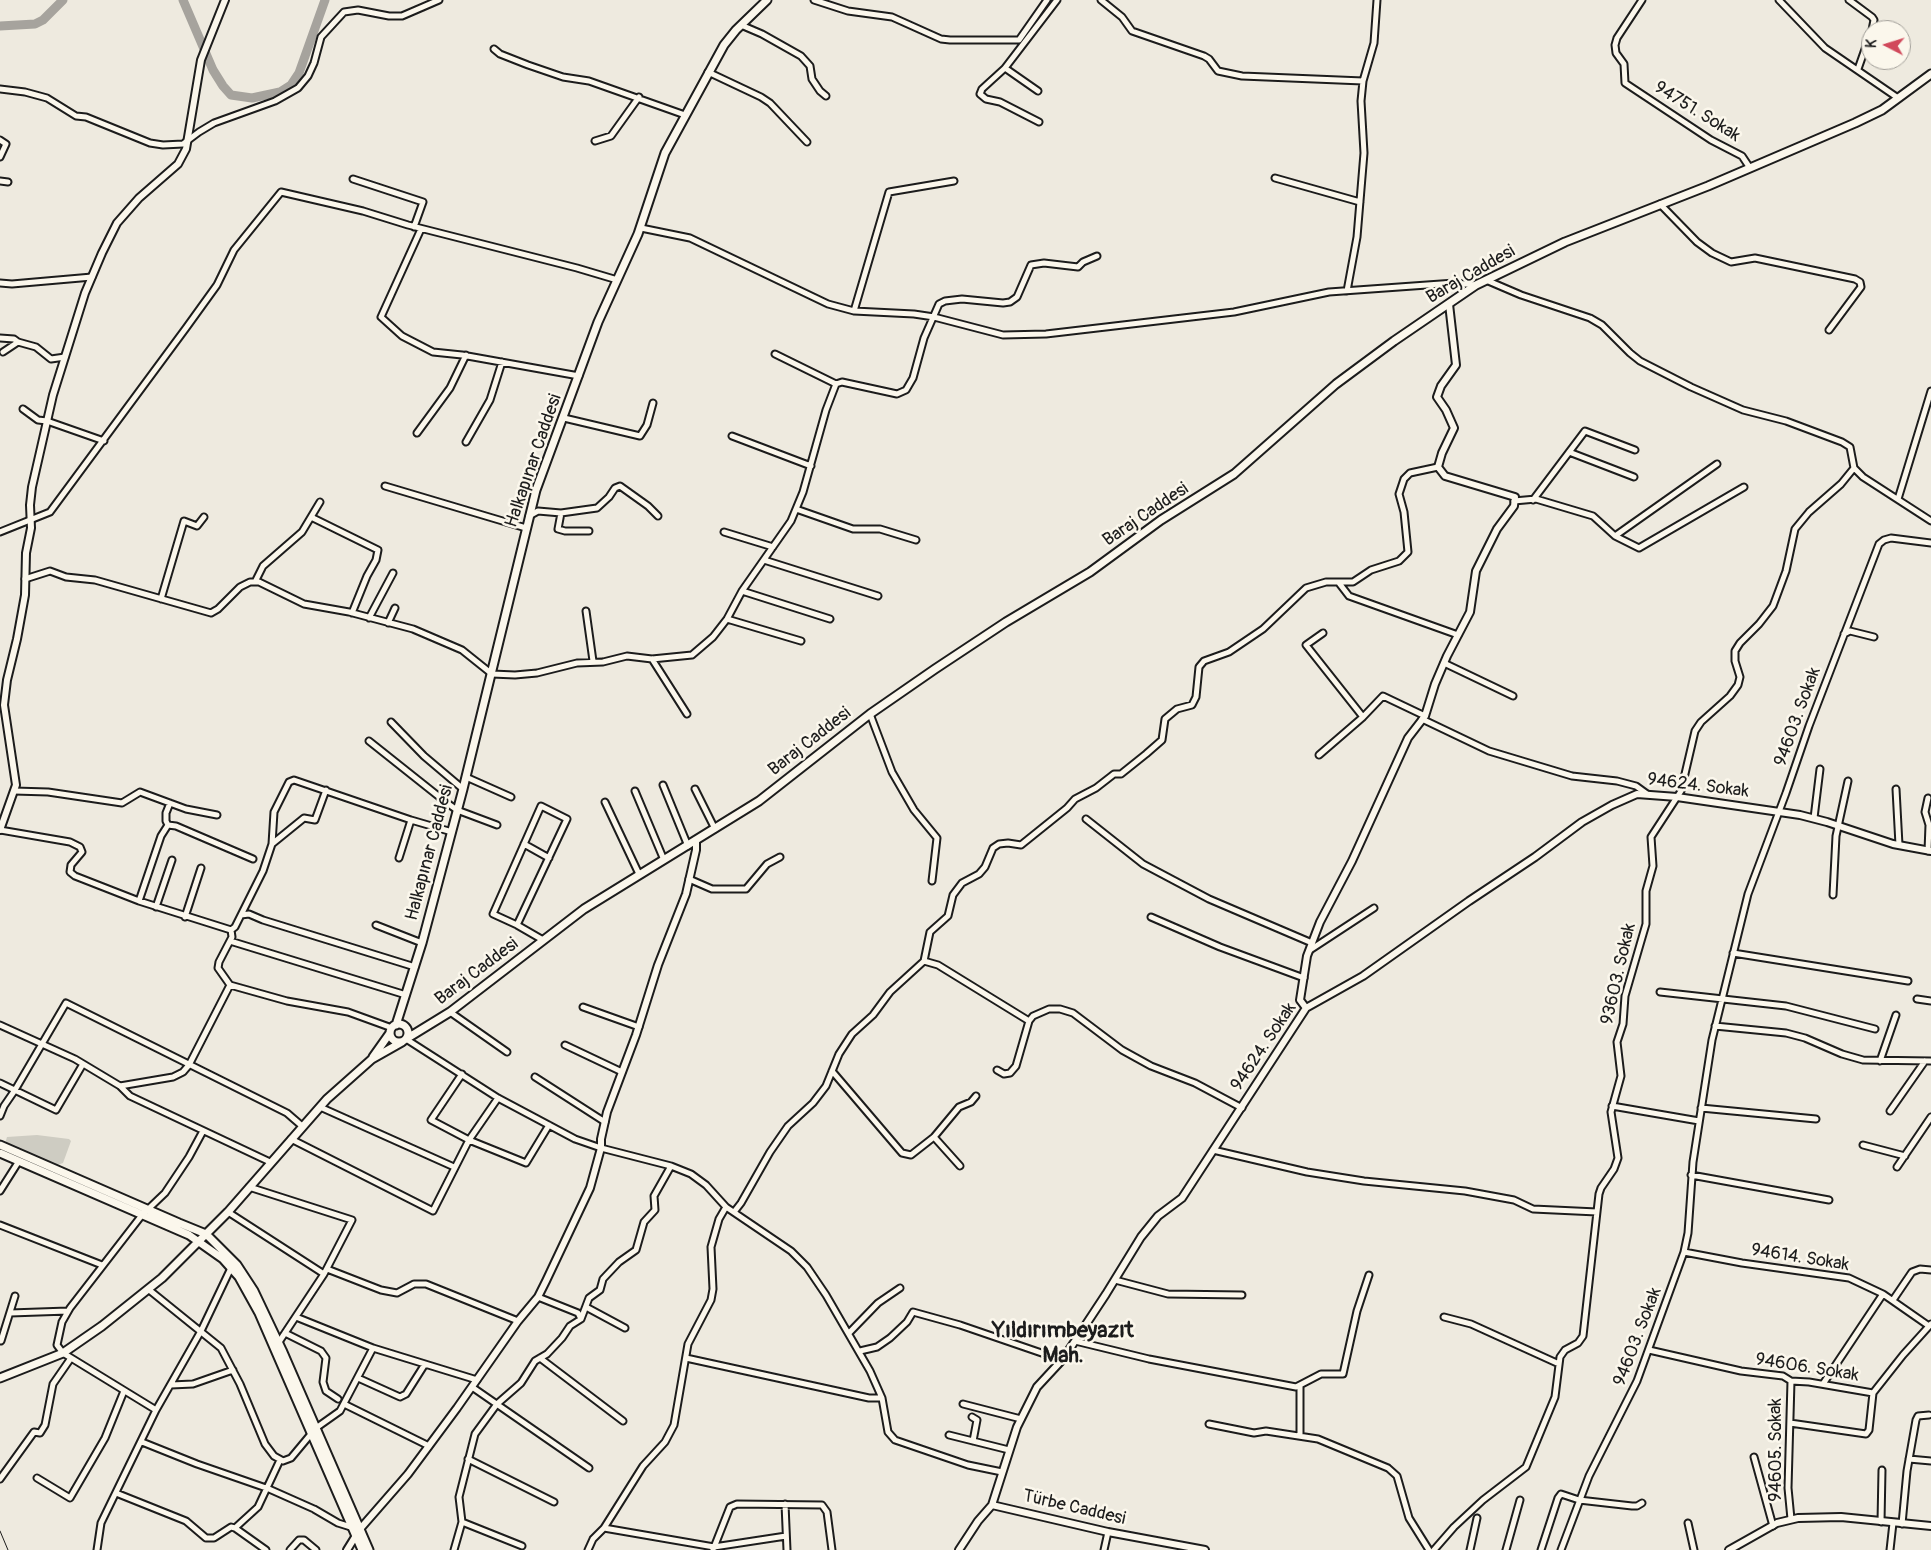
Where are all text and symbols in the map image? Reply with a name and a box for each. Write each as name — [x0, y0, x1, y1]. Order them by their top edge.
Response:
north arrow — [1861, 20, 1911, 70]
text: K — [1863, 39, 1880, 49]
street label: 94751. Sokak — [1650, 77, 1744, 147]
street label: Baraj Caddesi — [1423, 241, 1519, 309]
street label: Halkapınar Caddesi — [501, 391, 567, 531]
street label: Baraj Caddesi — [1099, 478, 1193, 552]
street label: 94603. Sokak — [1770, 664, 1826, 770]
street label: Baraj Caddesi — [764, 703, 856, 781]
street label: 94624. Sokak — [1646, 769, 1750, 803]
street label: Halkapınar Caddesi — [402, 783, 458, 923]
street label: 93603. Sokak — [1597, 921, 1641, 1027]
street label: Baraj Caddesi — [431, 934, 523, 1010]
street label: 94624. Sokak — [1227, 999, 1301, 1095]
street label: 94614. Sokak — [1749, 1240, 1851, 1276]
street label: 94603. Sokak — [1609, 1285, 1667, 1389]
district label: Yıldırımbeyazıt Mah. — [992, 1318, 1134, 1370]
street label: 94606. Sokak — [1754, 1349, 1860, 1387]
street label: 94605. Sokak — [1765, 1398, 1787, 1502]
street label: Türbe Caddesi — [1021, 1486, 1127, 1530]

